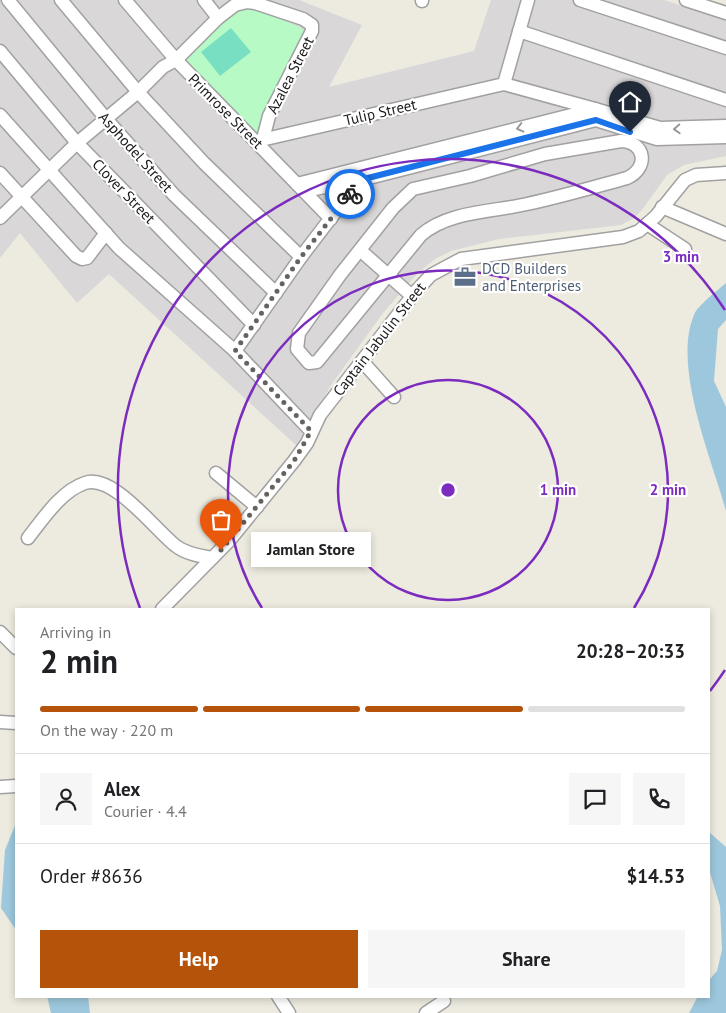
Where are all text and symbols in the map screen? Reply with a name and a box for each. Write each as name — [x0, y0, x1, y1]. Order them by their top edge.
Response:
street label: Azalea Street — [262, 33, 318, 117]
street label: Primrose Street — [184, 69, 268, 153]
pin — [609, 81, 651, 132]
icon: home — [616, 88, 644, 116]
street label: Tulip Street — [342, 94, 418, 130]
street label: Asphodel Street — [95, 108, 177, 196]
one-way arrow — [515, 122, 524, 133]
one-way arrow — [673, 123, 681, 134]
street label: Clover Street — [88, 155, 160, 227]
courier — [325, 169, 375, 219]
icon: bike — [336, 180, 364, 208]
text: 3 min — [663, 247, 699, 266]
place label: DCD Builders and Enterprises — [482, 259, 581, 295]
office icon: DCD Builders and Enterprises — [452, 264, 478, 290]
street label: Captain Jabulin Street — [329, 278, 429, 400]
text: 1 min — [540, 480, 576, 499]
text: 2 min — [650, 480, 686, 499]
centre of rings — [439, 481, 457, 499]
pin — [200, 499, 242, 550]
icon: bag — [207, 506, 235, 534]
callout: Jamlan Store — [251, 532, 371, 568]
text: Jamlan Store — [267, 539, 355, 559]
text: Arriving in — [40, 622, 111, 642]
text: 20:28–20:33 — [576, 639, 685, 663]
text: 2 min — [40, 640, 118, 682]
text: On the way · 220 m — [40, 720, 173, 740]
button: person — [40, 773, 92, 825]
button: chat — [569, 773, 621, 825]
button: phone — [633, 773, 685, 825]
text: Alex — [104, 777, 140, 801]
text: Courier · 4.4 — [104, 801, 187, 821]
text: Order #8636 — [40, 864, 143, 888]
text: $14.53 — [626, 864, 685, 888]
button: Help — [40, 930, 358, 988]
button: Share — [368, 930, 685, 988]

